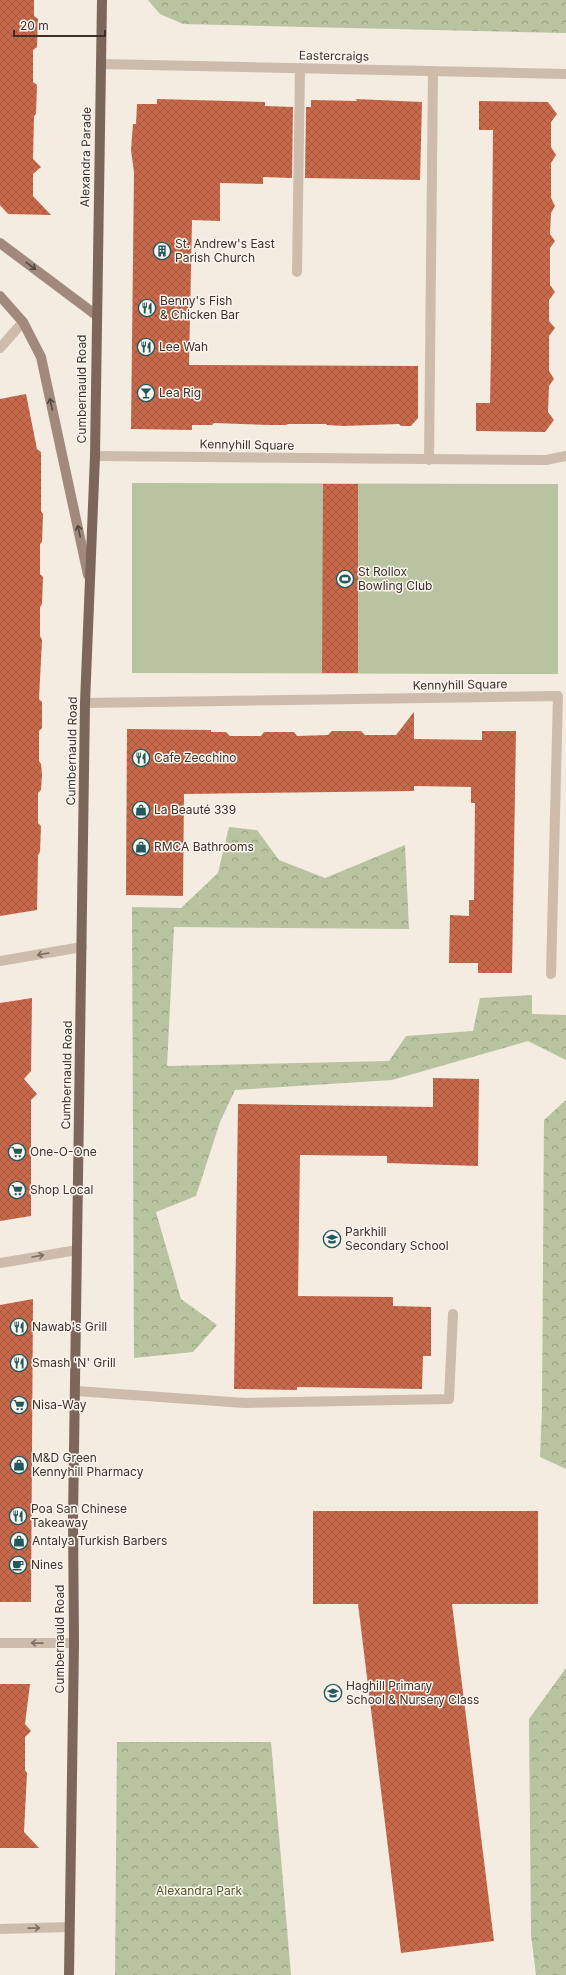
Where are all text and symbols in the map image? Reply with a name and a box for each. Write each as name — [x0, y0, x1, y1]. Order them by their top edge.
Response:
scale bar — [14, 12, 105, 38]
text: 20 m — [20, 18, 49, 33]
street label: Eastercraigs — [299, 47, 369, 64]
street label: Alexandra Parade — [77, 107, 94, 207]
place label: St. Andrew's East Parish Church — [175, 236, 275, 265]
building icon: St. Andrew's East Parish Church — [152, 241, 172, 261]
one-way arrow — [25, 262, 36, 270]
place label: Benny's Fish & Chicken Bar — [160, 293, 240, 322]
restaurant icon: Benny's Fish & Chicken Bar — [137, 298, 157, 318]
street label: Cumbernauld Road — [74, 335, 89, 443]
restaurant icon: Lee Wah — [136, 337, 156, 357]
place label: Lee Wah — [159, 339, 208, 354]
bar icon: Lea Rig — [136, 383, 156, 403]
place label: Lea Rig — [159, 385, 201, 400]
one-way arrow — [47, 398, 55, 411]
street label: Kennyhill Square — [199, 436, 295, 453]
one-way arrow — [74, 525, 82, 538]
place label: St Rollox Bowling Club — [358, 564, 432, 593]
sports icon: St Rollox Bowling Club — [335, 569, 355, 589]
street label: Kennyhill Square — [412, 676, 508, 693]
street label: Cumbernauld Road — [63, 696, 80, 806]
restaurant icon: Cafe Zecchino — [131, 748, 151, 768]
place label: Cafe Zecchino — [154, 750, 237, 765]
shop icon: La Beauté 339 — [131, 800, 151, 820]
place label: La Beauté 339 — [154, 802, 236, 817]
shop icon: RMCA Bathrooms — [131, 837, 151, 857]
place label: RMCA Bathrooms — [154, 839, 254, 854]
one-way arrow — [37, 950, 50, 958]
street label: Cumbernauld Road — [58, 1020, 75, 1130]
supermarket icon: One-O-One — [7, 1142, 27, 1162]
place label: One-O-One — [30, 1144, 97, 1159]
supermarket icon: Shop Local — [7, 1180, 27, 1200]
place label: Shop Local — [30, 1182, 93, 1197]
place label: Parkhill Secondary School — [345, 1224, 449, 1253]
school or university icon: Parkhill Secondary School — [322, 1229, 342, 1249]
one-way arrow — [32, 1252, 45, 1260]
restaurant icon: Nawab's Grill — [9, 1317, 29, 1337]
place label: Nawab's Grill — [32, 1319, 107, 1334]
restaurant icon: Smash 'N' Grill — [9, 1353, 29, 1373]
place label: Smash 'N' Grill — [32, 1355, 116, 1370]
supermarket icon: Nisa-Way — [9, 1395, 29, 1415]
place label: Nisa-Way — [32, 1397, 87, 1412]
place label: M&D Green Kennyhill Pharmacy — [32, 1450, 144, 1479]
shop icon: M&D Green Kennyhill Pharmacy — [9, 1455, 29, 1475]
place label: Poa San Chinese Takeaway — [31, 1501, 127, 1530]
restaurant icon: Poa San Chinese Takeaway — [8, 1506, 28, 1526]
shop icon: Antalya Turkish Barbers — [9, 1531, 29, 1551]
place label: Antalya Turkish Barbers — [32, 1533, 167, 1548]
cafe icon: Nines — [8, 1555, 28, 1575]
place label: Nines — [31, 1557, 63, 1572]
street label: Cumbernauld Road — [52, 1585, 67, 1693]
one-way arrow — [31, 1639, 44, 1647]
place label: Haghill Primary School & Nursery Class — [346, 1678, 479, 1707]
school or university icon: Haghill Primary School & Nursery Class — [323, 1683, 343, 1703]
park label: Alexandra Park — [156, 1883, 242, 1898]
one-way arrow — [27, 1924, 40, 1932]

